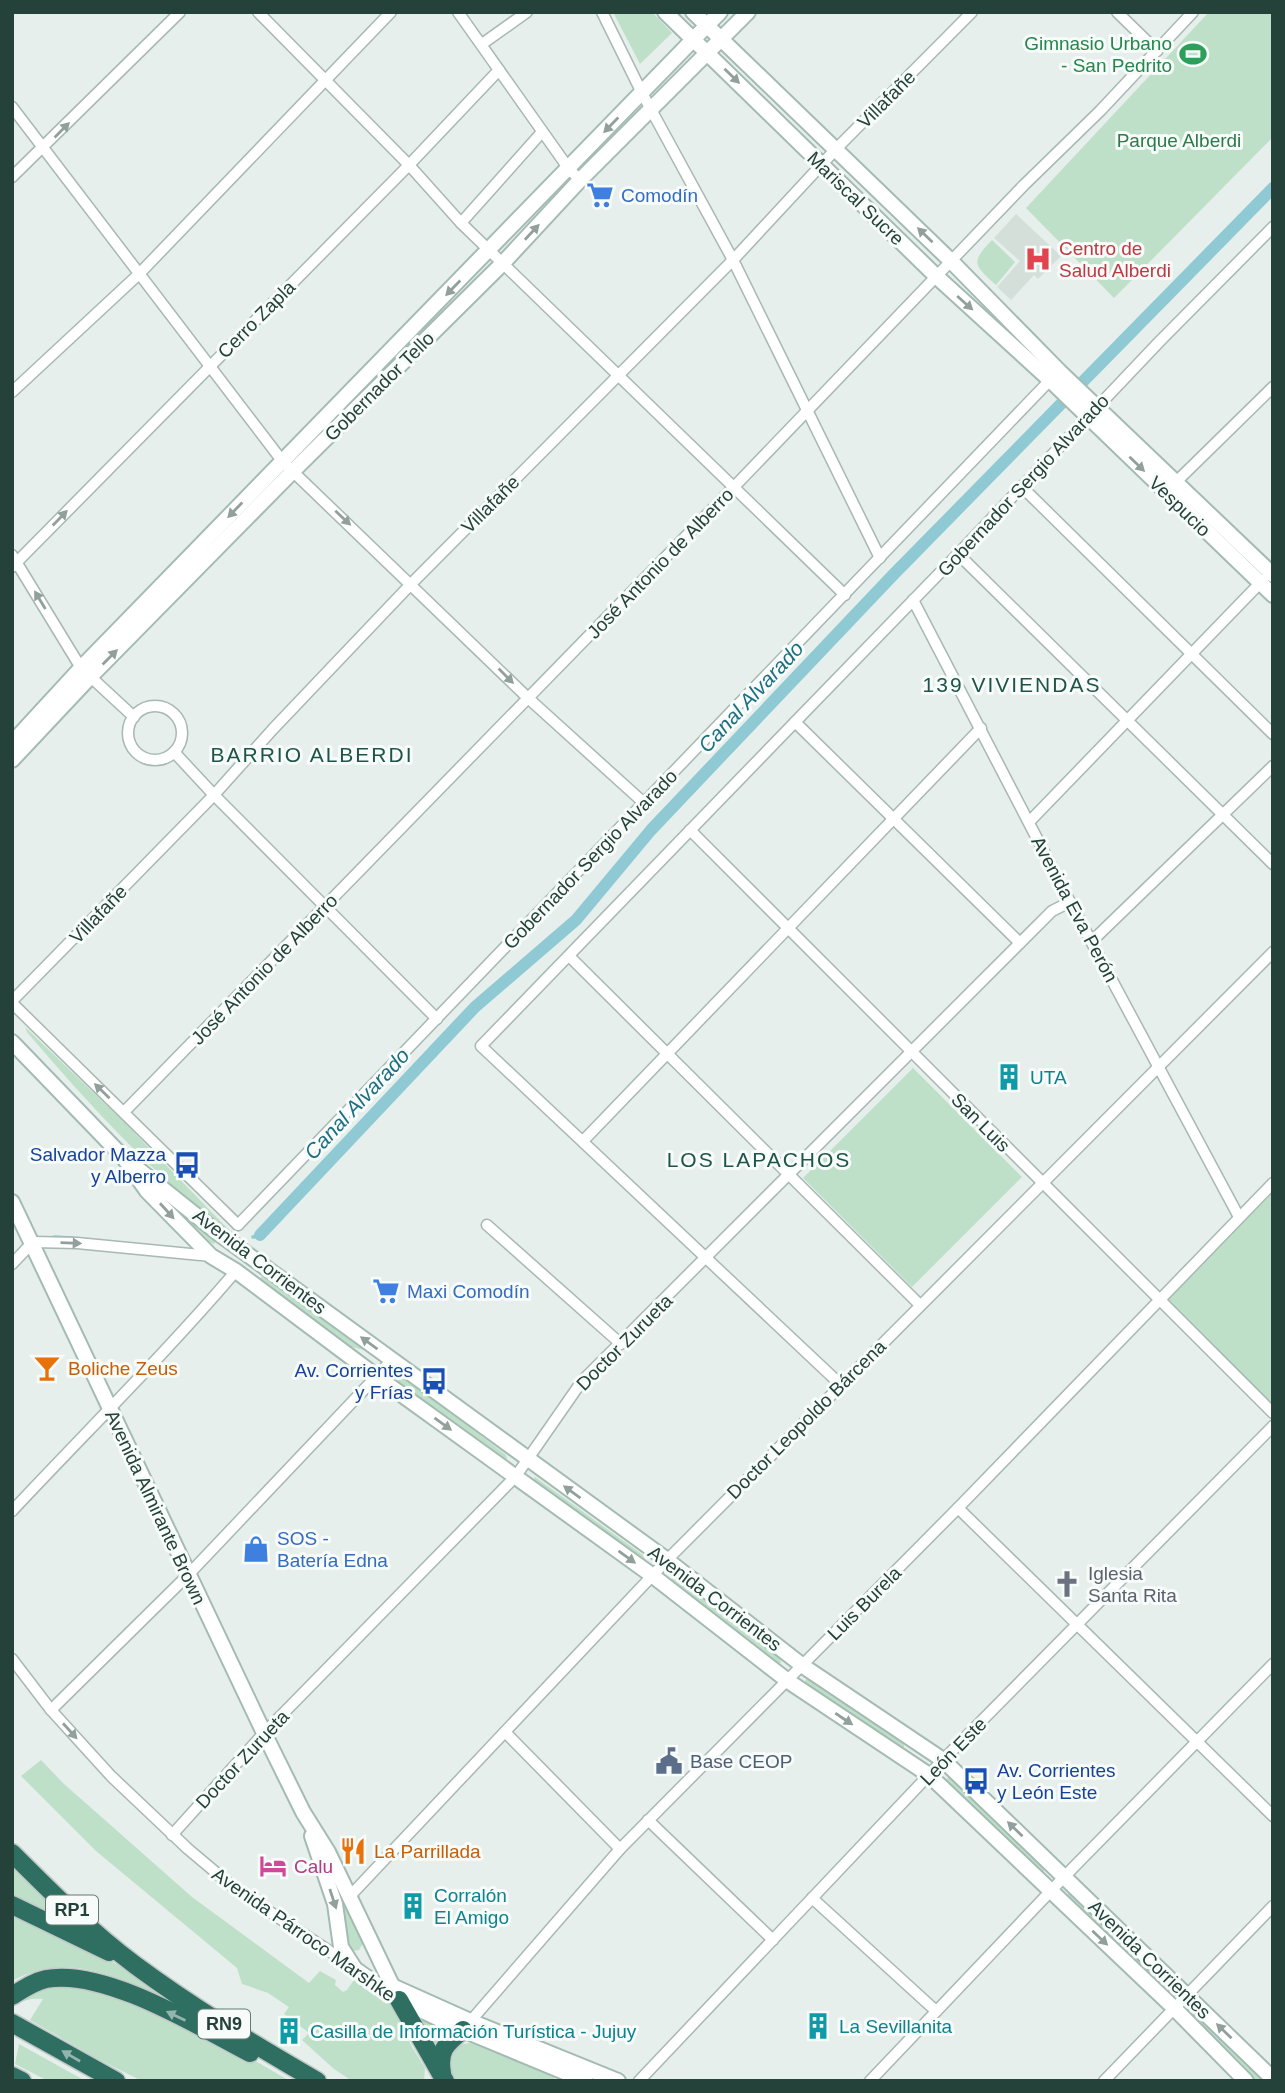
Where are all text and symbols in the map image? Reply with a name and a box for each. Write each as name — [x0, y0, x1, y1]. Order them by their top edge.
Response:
place label: Gimnasio Urbano - San Pedrito — [1024, 33, 1172, 76]
sports icon: Gimnasio Urbano - San Pedrito — [1178, 39, 1208, 69]
street label: Villafañe — [853, 66, 919, 132]
one-way arrow — [723, 68, 740, 84]
one-way arrow — [603, 116, 620, 133]
one-way arrow — [53, 122, 69, 139]
park label: Parque Alberdi — [1117, 130, 1241, 151]
street label: Mariscal Sucre — [803, 147, 908, 250]
supermarket icon: Comodín — [585, 180, 615, 210]
place label: Comodín — [621, 185, 698, 206]
one-way arrow — [524, 223, 540, 241]
one-way arrow — [917, 228, 934, 244]
place label: Centro de Salud Alberdi — [1059, 238, 1171, 281]
hospital icon: Centro de Salud Alberdi — [1023, 244, 1053, 274]
street label: Cerro Zapla — [213, 276, 300, 362]
one-way arrow — [445, 279, 461, 296]
one-way arrow — [956, 295, 974, 311]
street label: Gobernador Tello — [321, 328, 438, 445]
street label: Gobernador Sergio Alvarado — [934, 390, 1113, 581]
one-way arrow — [1129, 456, 1145, 472]
street label: Villafañe — [457, 471, 523, 537]
street label: Vespucio — [1145, 472, 1215, 541]
street label: José Antonio de Alberro — [583, 484, 738, 643]
one-way arrow — [227, 502, 244, 519]
one-way arrow — [52, 510, 69, 527]
one-way arrow — [334, 510, 352, 526]
one-way arrow — [33, 590, 46, 609]
water label: Canal Alvarado — [694, 636, 808, 757]
one-way arrow — [101, 649, 118, 666]
one-way arrow — [497, 668, 514, 684]
district label: 139 VIVIENDAS — [923, 673, 1101, 696]
district label: BARRIO ALBERDI — [210, 743, 414, 766]
street label: Gobernador Sergio Alvarado — [499, 765, 682, 953]
street label: Avenida Eva Perón — [1027, 833, 1122, 986]
street label: Villafañe — [66, 881, 131, 948]
street label: José Antonio de Alberro — [187, 890, 342, 1049]
water label: Canal Alvarado — [300, 1043, 414, 1164]
building icon: UTA — [994, 1062, 1024, 1092]
place label: UTA — [1030, 1067, 1067, 1088]
one-way arrow — [94, 1083, 111, 1099]
street label: San Luis — [947, 1089, 1014, 1156]
place label: Salvador Mazza y Alberro — [30, 1144, 166, 1187]
district label: LOS LAPACHOS — [667, 1148, 851, 1171]
bus stop icon: Salvador Mazza y Alberro — [172, 1150, 202, 1180]
one-way arrow — [158, 1202, 174, 1219]
street label: Avenida Corrientes — [189, 1204, 330, 1318]
one-way arrow — [60, 1238, 82, 1249]
supermarket icon: Maxi Comodín — [371, 1276, 401, 1306]
place label: Maxi Comodín — [407, 1281, 530, 1302]
street label: Doctor Zurueta — [572, 1290, 677, 1395]
street label: Doctor Leopoldo Bárcena — [723, 1335, 890, 1503]
one-way arrow — [360, 1336, 378, 1350]
bar icon: Boliche Zeus — [32, 1353, 62, 1383]
place label: Boliche Zeus — [68, 1358, 178, 1379]
place label: Av. Corrientes y Frías — [294, 1360, 413, 1403]
bus stop icon: Av. Corrientes y Frías — [419, 1366, 449, 1396]
street label: Avenida Almirante Brown — [101, 1407, 210, 1608]
one-way arrow — [434, 1417, 452, 1431]
one-way arrow — [563, 1485, 582, 1499]
place label: SOS - Batería Edna — [277, 1528, 388, 1571]
shop icon: SOS - Batería Edna — [241, 1534, 271, 1564]
street label: Avenida Corrientes — [644, 1541, 785, 1655]
one-way arrow — [618, 1550, 636, 1564]
street label: Luis Burela — [823, 1562, 906, 1644]
place label: Iglesia Santa Rita — [1088, 1563, 1177, 1606]
church icon: Iglesia Santa Rita — [1052, 1569, 1082, 1599]
street label: Doctor Zurueta — [191, 1706, 294, 1813]
one-way arrow — [835, 1712, 854, 1725]
street label: León Este — [916, 1713, 991, 1789]
one-way arrow — [62, 1722, 78, 1740]
public building icon: Base CEOP — [654, 1746, 684, 1776]
place label: Base CEOP — [690, 1751, 792, 1772]
place label: Av. Corrientes y León Este — [997, 1760, 1116, 1803]
bus stop icon: Av. Corrientes y León Este — [961, 1766, 991, 1796]
one-way arrow — [1007, 1821, 1024, 1837]
restaurant icon: La Parrillada — [338, 1836, 368, 1866]
place label: La Parrillada — [374, 1841, 481, 1862]
hotel icon: Calu — [258, 1851, 288, 1881]
place label: Calu — [294, 1856, 333, 1877]
street label: Avenida Párroco Marshke — [208, 1863, 399, 2006]
place label: Corralón El Amigo — [434, 1885, 509, 1928]
one-way arrow — [328, 1889, 339, 1910]
building icon: Corralón El Amigo — [398, 1891, 428, 1921]
road number: RP1 — [46, 1896, 98, 1924]
street label: Avenida Corrientes — [1084, 1896, 1215, 2023]
one-way arrow — [1091, 1930, 1108, 1946]
one-way arrow — [166, 2010, 186, 2021]
road number: RN9 — [198, 2010, 250, 2038]
building icon: La Sevillanita — [803, 2011, 833, 2041]
building icon: Casilla de Información Turística - Jujuy — [274, 2016, 304, 2046]
place label: La Sevillanita — [839, 2016, 952, 2037]
place label: Casilla de Información Turística - Jujuy — [310, 2021, 637, 2042]
one-way arrow — [1216, 2023, 1232, 2039]
one-way arrow — [61, 2051, 81, 2063]

